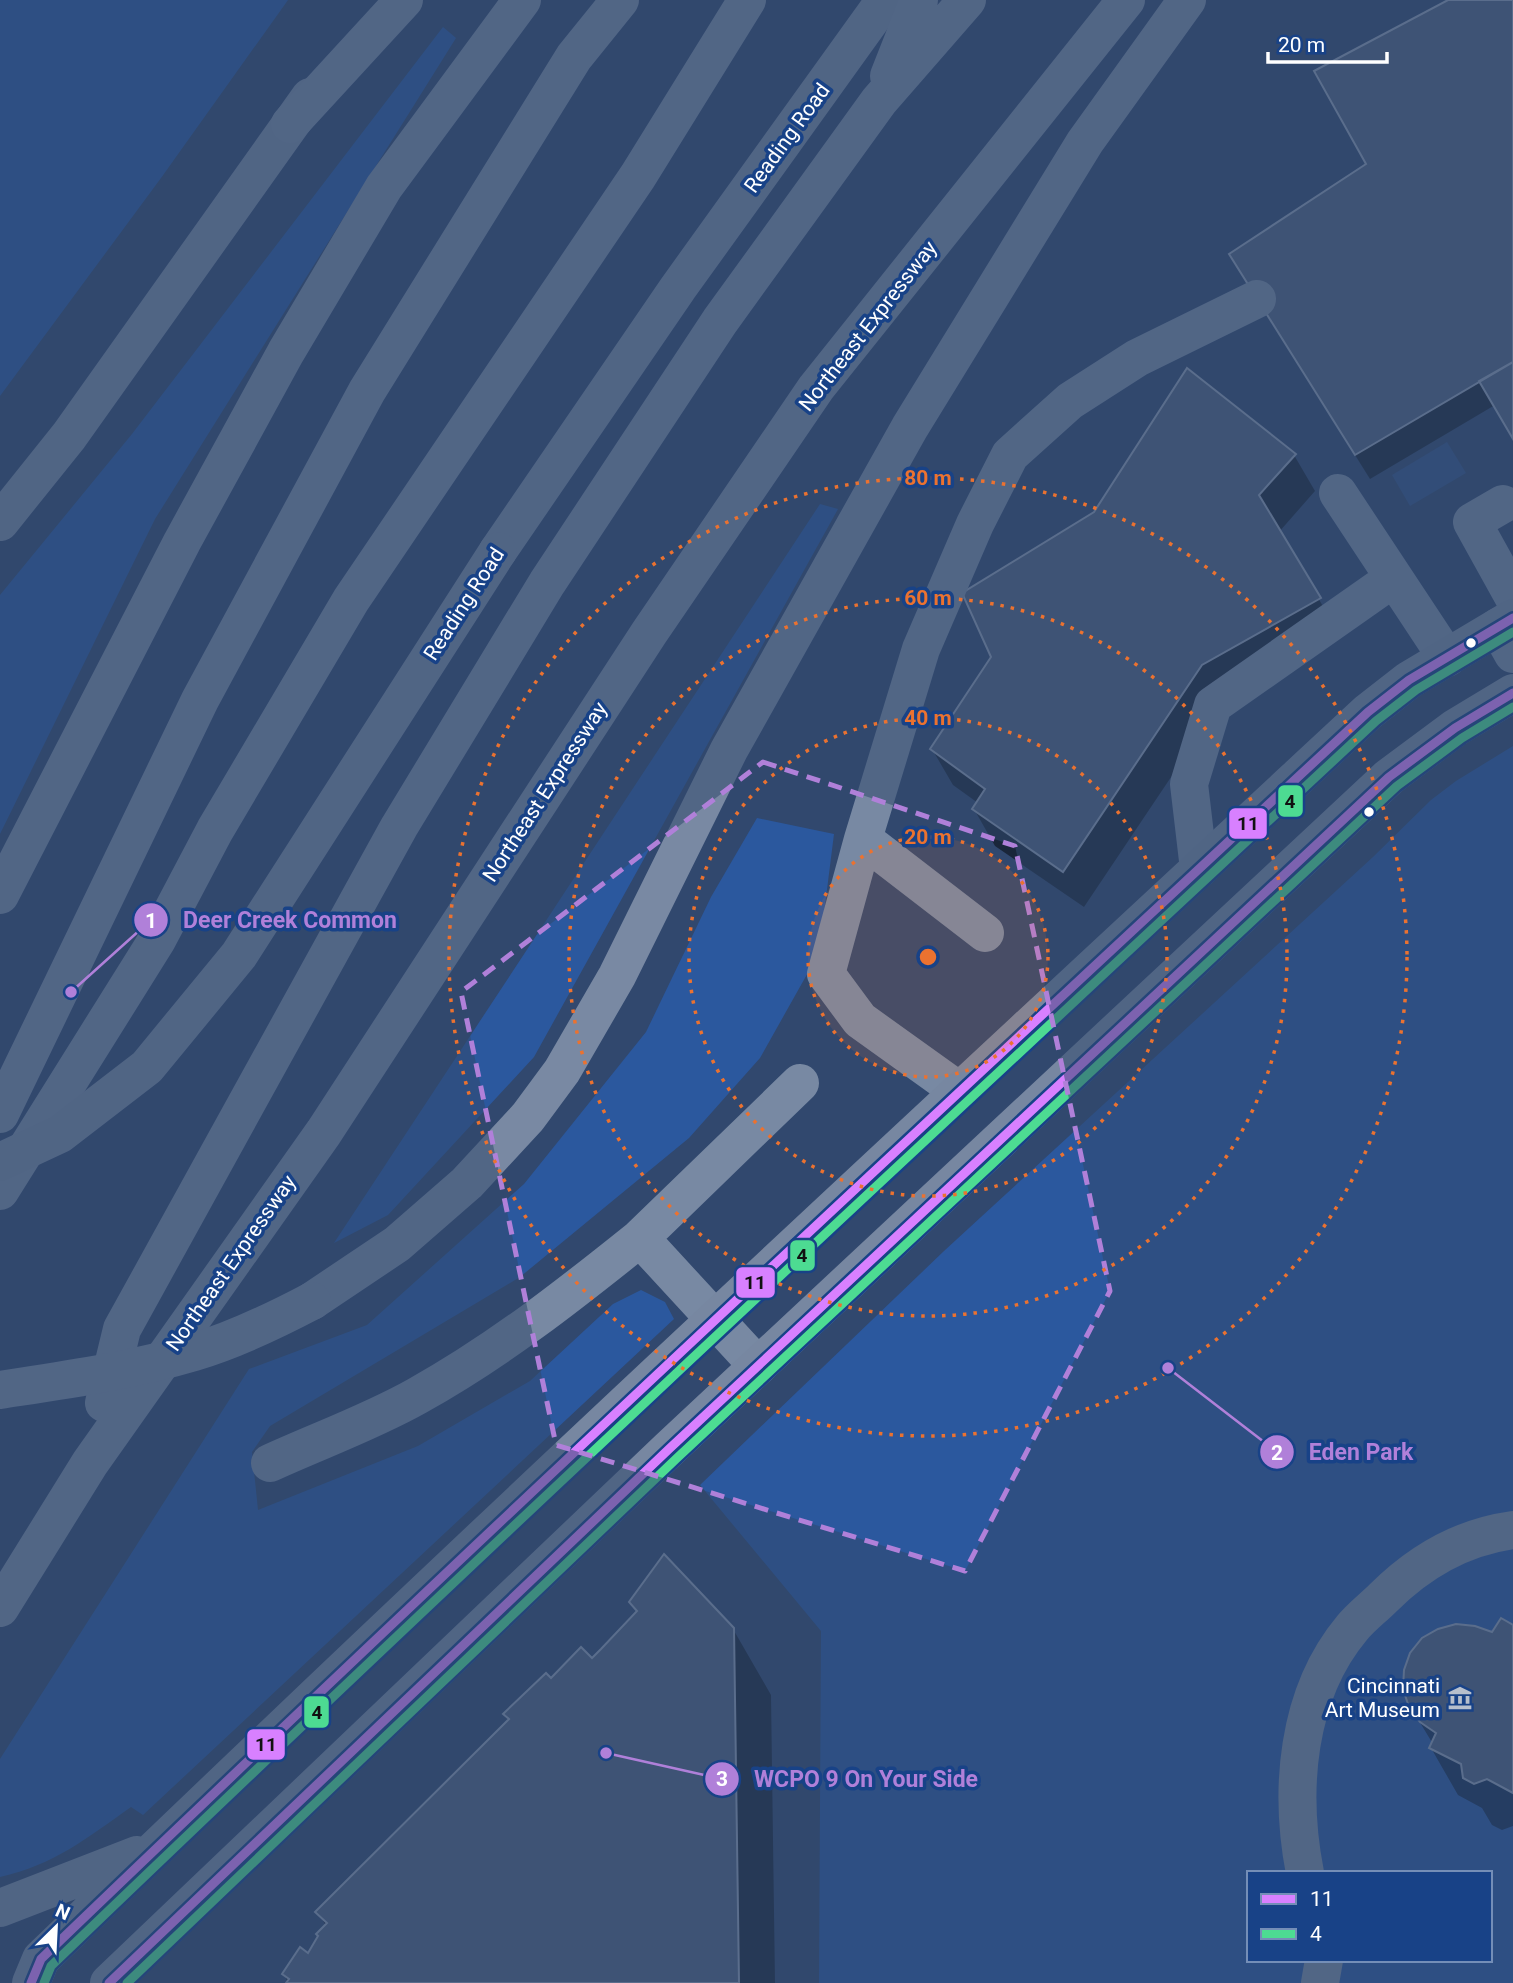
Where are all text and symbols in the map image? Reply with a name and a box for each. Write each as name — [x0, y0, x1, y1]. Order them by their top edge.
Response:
scale bar — [1268, 21, 1387, 65]
text: 20 m — [1278, 33, 1325, 57]
street label: Reading Road — [739, 79, 835, 197]
street label: Northeast Expressway — [794, 236, 942, 416]
text: 80 m — [904, 466, 952, 490]
street label: Reading Road — [419, 543, 509, 665]
text: 60 m — [904, 586, 952, 610]
unlabelled marker — [1464, 636, 1478, 650]
street label: Northeast Expressway — [478, 698, 612, 886]
text: 40 m — [904, 706, 952, 730]
line badge: 4 — [1277, 784, 1304, 818]
text: 4 — [1285, 790, 1296, 813]
unlabelled marker — [1362, 805, 1376, 819]
line badge: 11 — [1228, 807, 1268, 840]
text: 11 — [1237, 812, 1259, 835]
text: 20 m — [904, 825, 952, 849]
callout: Deer Creek Common — [134, 898, 411, 942]
text: Deer Creek Common — [183, 907, 397, 934]
text: 1 — [145, 909, 157, 933]
centre of rings — [916, 945, 940, 969]
street label: Northeast Expressway — [161, 1170, 301, 1356]
line badge: 4 — [789, 1239, 816, 1272]
text: 4 — [797, 1244, 808, 1267]
line badge: 11 — [735, 1266, 776, 1299]
text: 11 — [744, 1271, 766, 1294]
callout: Eden Park — [1260, 1430, 1427, 1474]
text: Eden Park — [1309, 1439, 1414, 1466]
text: 2 — [1271, 1441, 1283, 1465]
place label: Cincinnati Art Museum — [1325, 1674, 1440, 1722]
museum icon: Cincinnati Art Museum — [1446, 1684, 1474, 1712]
line badge: 4 — [303, 1695, 330, 1729]
text: 4 — [312, 1701, 323, 1724]
line badge: 11 — [246, 1728, 286, 1761]
text: 11 — [255, 1733, 277, 1756]
callout: WCPO 9 On Your Side — [704, 1757, 992, 1801]
text: WCPO 9 On Your Side — [754, 1766, 978, 1793]
text: 3 — [716, 1767, 728, 1791]
legend — [1247, 1871, 1492, 1962]
text: 11 — [1310, 1887, 1334, 1911]
north arrow — [21, 1892, 91, 1962]
text: N — [52, 1899, 74, 1925]
text: 4 — [1310, 1922, 1322, 1946]

